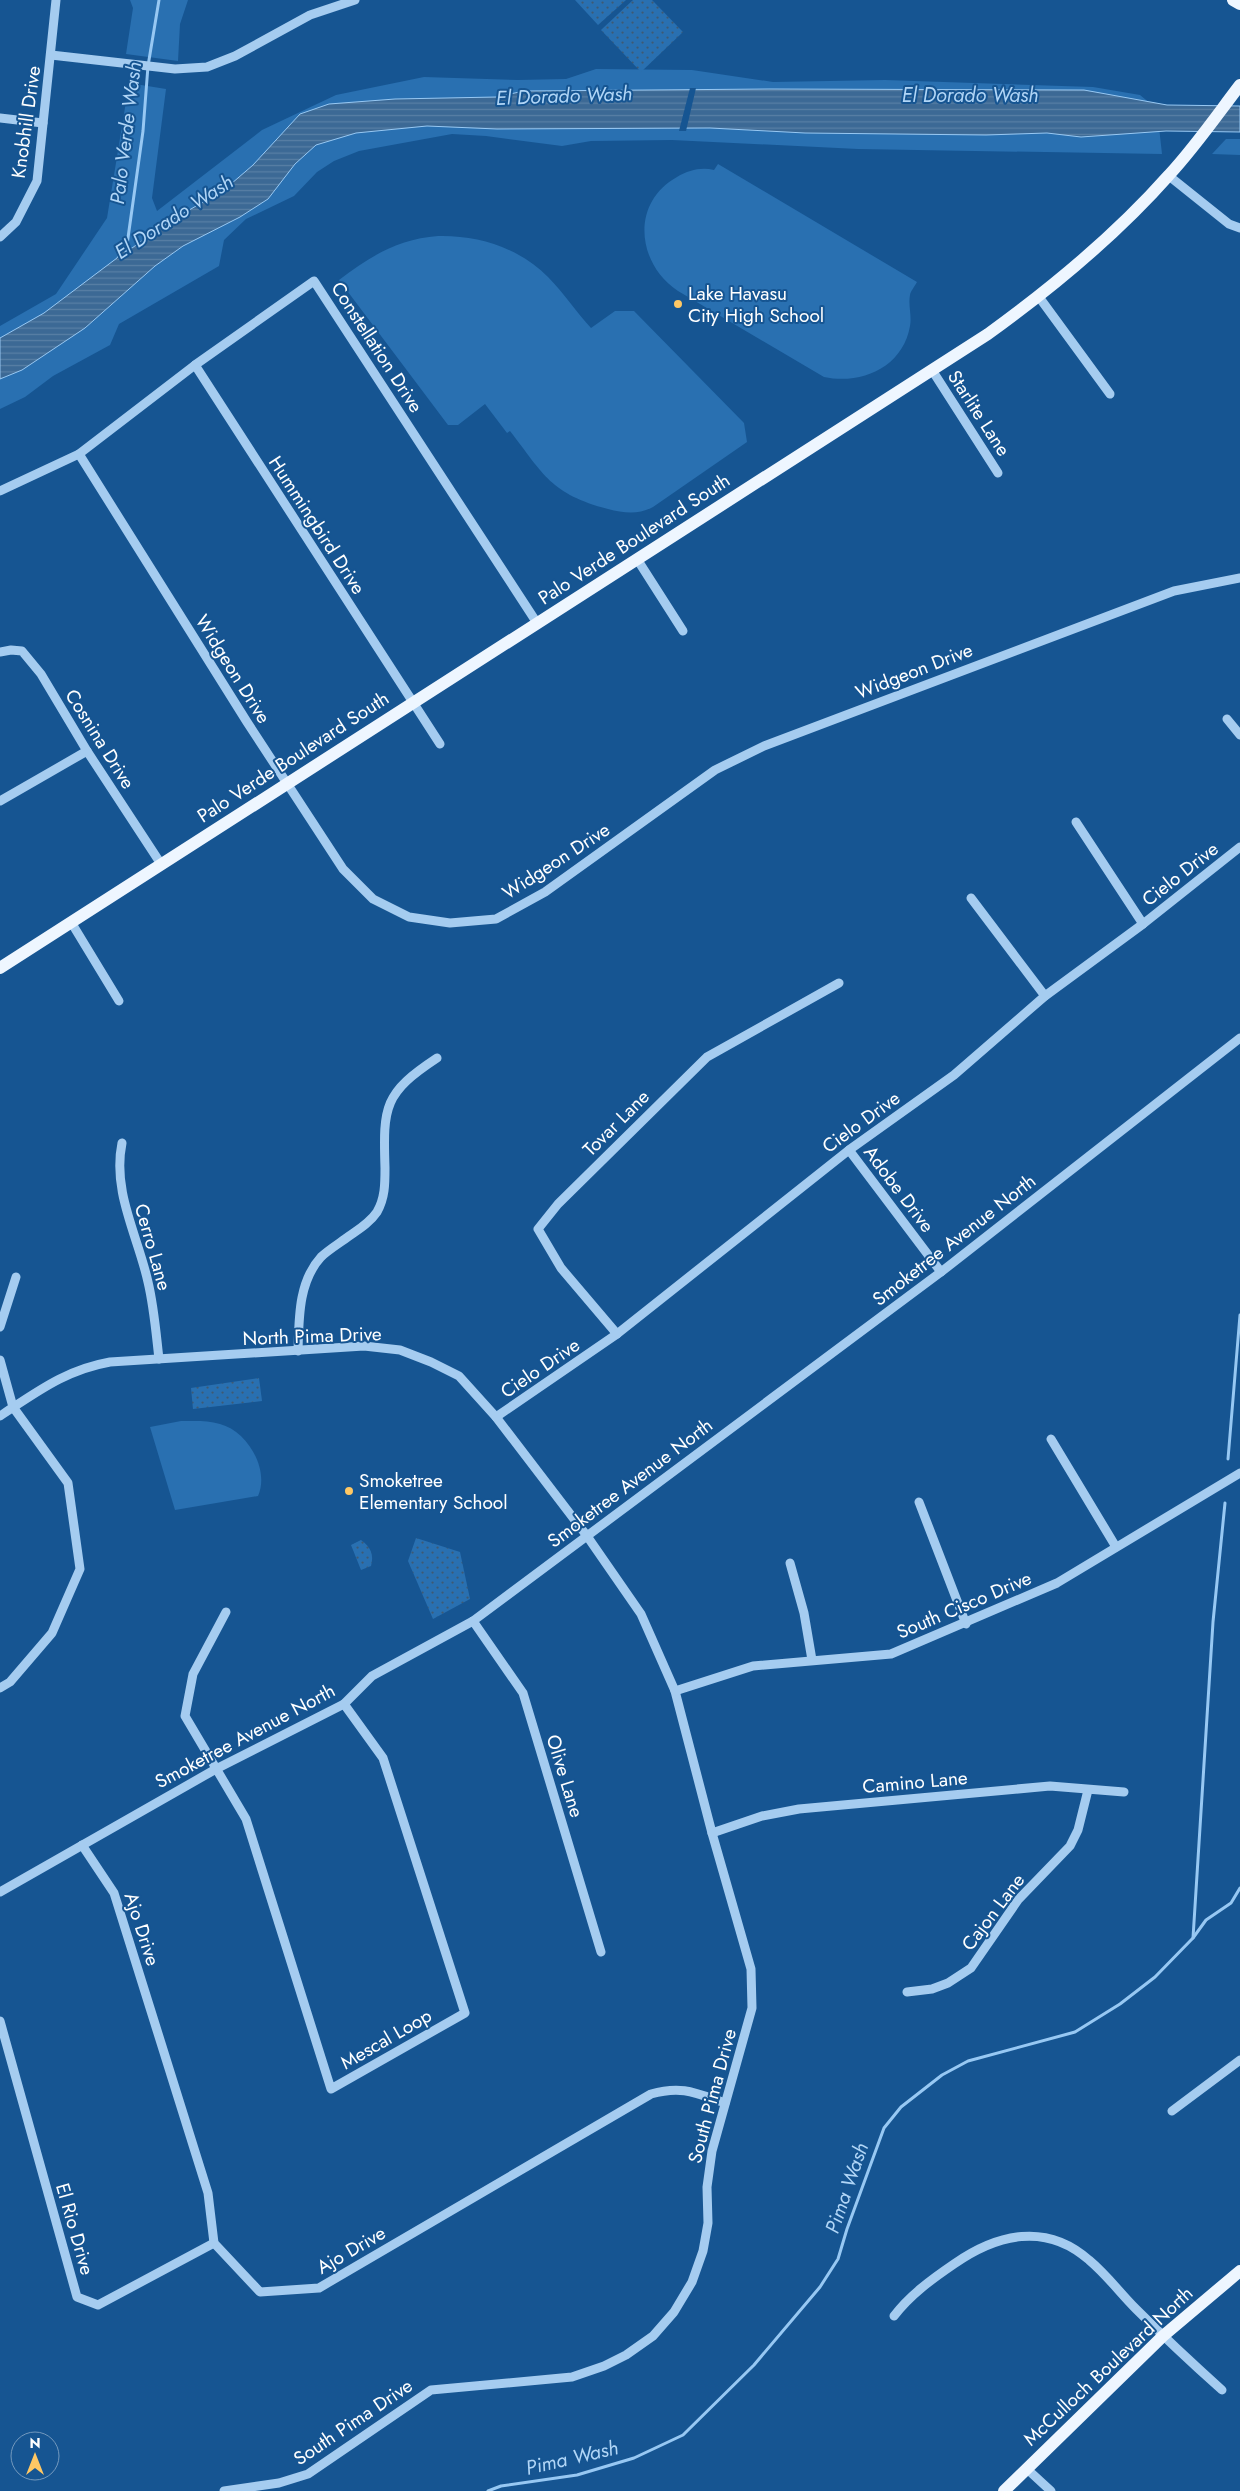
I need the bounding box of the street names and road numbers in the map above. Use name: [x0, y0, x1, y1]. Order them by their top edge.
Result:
street label: Knobhill Drive: [5, 64, 47, 180]
street label: Constellation Drive: [325, 276, 430, 418]
street label: Starlite Lane: [941, 365, 1017, 461]
street label: Hummingbird Drive: [262, 451, 372, 600]
street label: Palo Verde Boulevard South: [533, 467, 735, 611]
street label: Widgeon Drive: [189, 609, 277, 729]
street label: Widgeon Drive: [852, 636, 977, 706]
street label: Cosnina Drive: [59, 684, 142, 794]
street label: Palo Verde Boulevard South: [192, 685, 394, 829]
street label: Widgeon Drive: [497, 816, 615, 906]
street label: Cielo Drive: [1136, 835, 1224, 912]
street label: Tovar Lane: [577, 1084, 655, 1162]
street label: Cielo Drive: [816, 1084, 906, 1159]
street label: Adobe Drive: [857, 1140, 941, 1238]
street label: Smoketree Avenue North: [867, 1168, 1041, 1312]
street label: Cerro Lane: [128, 1200, 178, 1294]
street label: North Pima Drive: [242, 1320, 382, 1352]
street label: Cielo Drive: [495, 1331, 585, 1404]
street label: Smoketree Avenue North: [542, 1412, 718, 1554]
street label: South Cisco Drive: [892, 1564, 1036, 1646]
street label: Smoketree Avenue North: [150, 1677, 340, 1795]
street label: Olive Lane: [540, 1731, 590, 1821]
street label: Camino Lane: [861, 1764, 969, 1800]
street label: Cajon Lane: [955, 1868, 1031, 1956]
street label: Ajo Drive: [117, 1889, 167, 1969]
street label: Mescal Loop: [335, 2002, 437, 2076]
street label: South Pima Drive: [681, 2026, 743, 2166]
street label: El Rio Drive: [49, 2180, 101, 2278]
street label: Ajo Drive: [312, 2219, 391, 2281]
street label: McCulloch Boulevard North: [1017, 2280, 1199, 2452]
street label: South Pima Drive: [288, 2372, 418, 2472]

